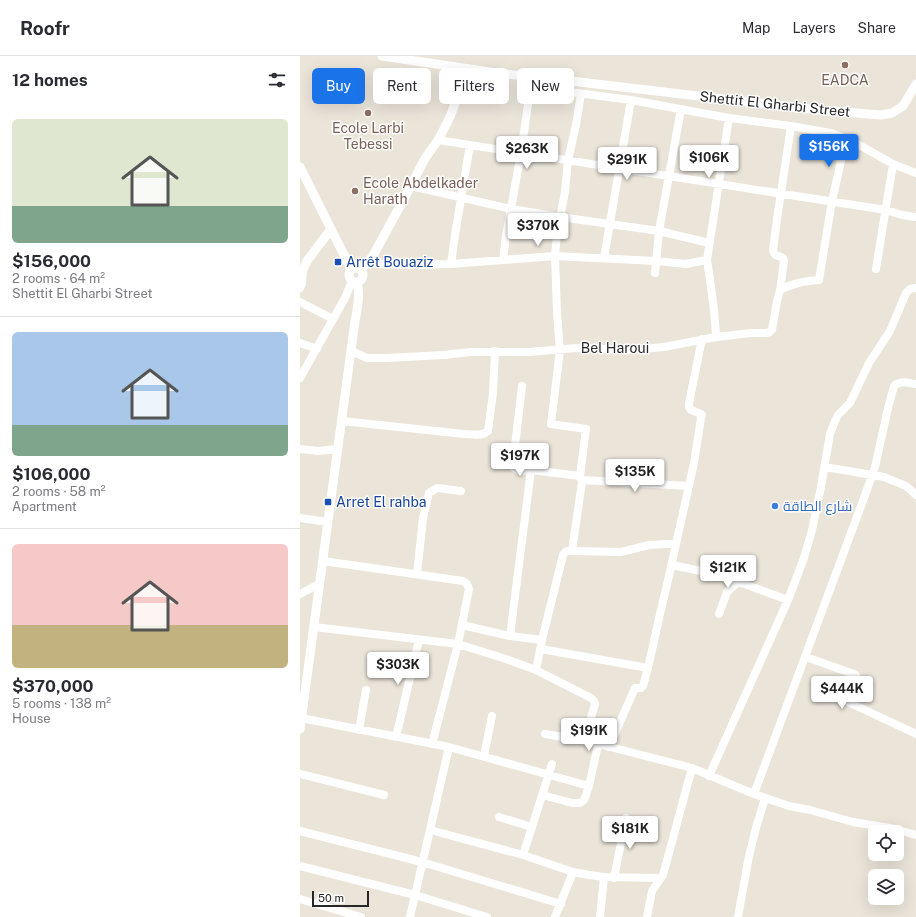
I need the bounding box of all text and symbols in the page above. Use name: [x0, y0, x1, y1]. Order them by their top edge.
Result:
text: Roofr: [20, 17, 70, 39]
text: Map: [742, 20, 770, 36]
text: Layers: [792, 20, 836, 36]
text: Share: [858, 20, 896, 36]
marker: EADCA: [840, 60, 850, 70]
chip: Buy: [312, 68, 365, 104]
chip: Rent: [373, 68, 431, 104]
chip: Filters: [439, 68, 509, 104]
chip: New: [517, 68, 574, 104]
icon: filters: [266, 69, 288, 91]
text: 12 homes: [12, 70, 88, 90]
place label: EADCA: [821, 72, 869, 88]
street label: Shettit El Gharbi Street: [699, 88, 851, 120]
marker: Ecole Larbi Tebessi: [363, 108, 373, 118]
place label: Ecole Larbi Tebessi: [332, 120, 404, 152]
pin: $156K: [801, 134, 857, 168]
pin: $263K: [499, 136, 555, 170]
text: $156K: [808, 139, 850, 154]
text: $263K: [505, 141, 549, 156]
icon: home: [114, 145, 186, 217]
pin: $106K: [681, 145, 737, 179]
pin: $291K: [599, 147, 655, 181]
text: $106K: [689, 150, 729, 165]
text: $291K: [607, 152, 647, 167]
place label: Ecole Abdelkader Harath: [363, 175, 478, 207]
marker: Ecole Abdelkader Harath: [350, 186, 360, 196]
pin: $370K: [510, 213, 566, 247]
text: $370K: [517, 218, 560, 233]
text: $156,000: [12, 251, 91, 271]
place label: Arrêt Bouaziz: [346, 254, 434, 270]
marker: Arrêt Bouaziz: [333, 257, 343, 267]
text: 2 rooms · 64 m²: [12, 271, 105, 286]
text: Shettit El Gharbi Street: [12, 286, 153, 301]
street label: Bel Haroui: [581, 340, 649, 356]
icon: home: [114, 358, 186, 430]
pin: $197K: [492, 443, 548, 477]
text: $197K: [500, 448, 540, 463]
pin: $135K: [607, 459, 663, 493]
text: $106,000: [12, 464, 90, 484]
text: $135K: [614, 464, 656, 479]
text: 2 rooms · 58 m²: [12, 484, 105, 499]
place label: Arret El rahba: [336, 494, 426, 510]
marker: Arret El rahba: [323, 497, 333, 507]
place label: شارع الطاقة: [783, 498, 852, 515]
text: Apartment: [12, 499, 77, 514]
marker: شارع الطاقة: [770, 501, 780, 511]
pin: $121K: [700, 555, 756, 589]
text: $121K: [709, 560, 747, 575]
icon: home: [114, 570, 186, 642]
pin: $303K: [370, 652, 426, 686]
text: $303K: [376, 657, 420, 672]
text: $370,000: [12, 676, 94, 696]
pin: $444K: [814, 676, 870, 710]
text: $444K: [820, 681, 864, 696]
text: 5 rooms · 138 m²: [12, 696, 111, 711]
text: House: [12, 711, 51, 726]
pin: $191K: [561, 718, 617, 752]
text: $191K: [570, 723, 608, 738]
pin: $181K: [602, 816, 658, 850]
text: $181K: [611, 821, 649, 836]
map controls: [868, 825, 904, 905]
button: locate: [868, 825, 904, 861]
button: layers: [868, 869, 904, 905]
scale bar: [312, 889, 369, 908]
text: 50 m: [318, 892, 344, 904]

